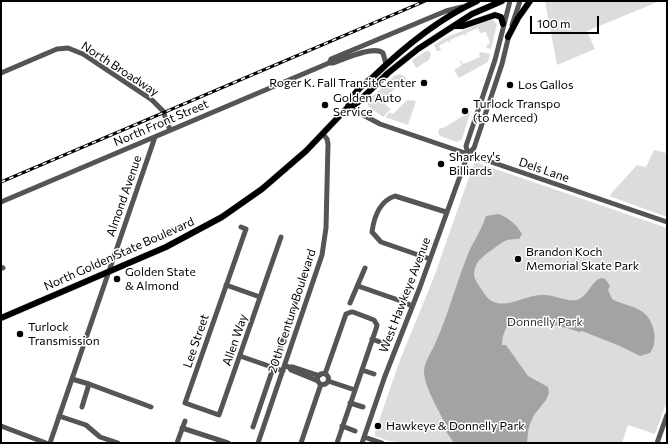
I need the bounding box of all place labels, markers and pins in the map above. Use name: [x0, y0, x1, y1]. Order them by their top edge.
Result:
place label: Roger K. Fall Transit Center: [269, 76, 416, 90]
marker: Roger K. Fall Transit Center: [419, 78, 429, 88]
place label: Los Gallos: [518, 78, 573, 92]
marker: Los Gallos: [505, 80, 515, 90]
place label: Golden Auto Service: [333, 91, 401, 119]
place label: Turlock Transpo (to Merced): [473, 97, 560, 125]
marker: Golden Auto Service: [320, 100, 330, 110]
marker: Turlock Transpo (to Merced): [460, 106, 470, 116]
place label: Sharkey's Billiards: [449, 150, 500, 178]
marker: Sharkey's Billiards: [436, 159, 446, 169]
place label: Brandon Koch Memorial Skate Park: [526, 245, 639, 273]
marker: Brandon Koch Memorial Skate Park: [513, 254, 523, 264]
place label: Golden State & Almond: [125, 265, 196, 293]
marker: Golden State & Almond: [112, 274, 122, 284]
place label: Turlock Transmission: [28, 320, 100, 348]
marker: Turlock Transmission: [15, 329, 25, 339]
place label: Hawkeye & Donnelly Park: [386, 419, 525, 433]
marker: Hawkeye & Donnelly Park: [373, 421, 383, 431]

